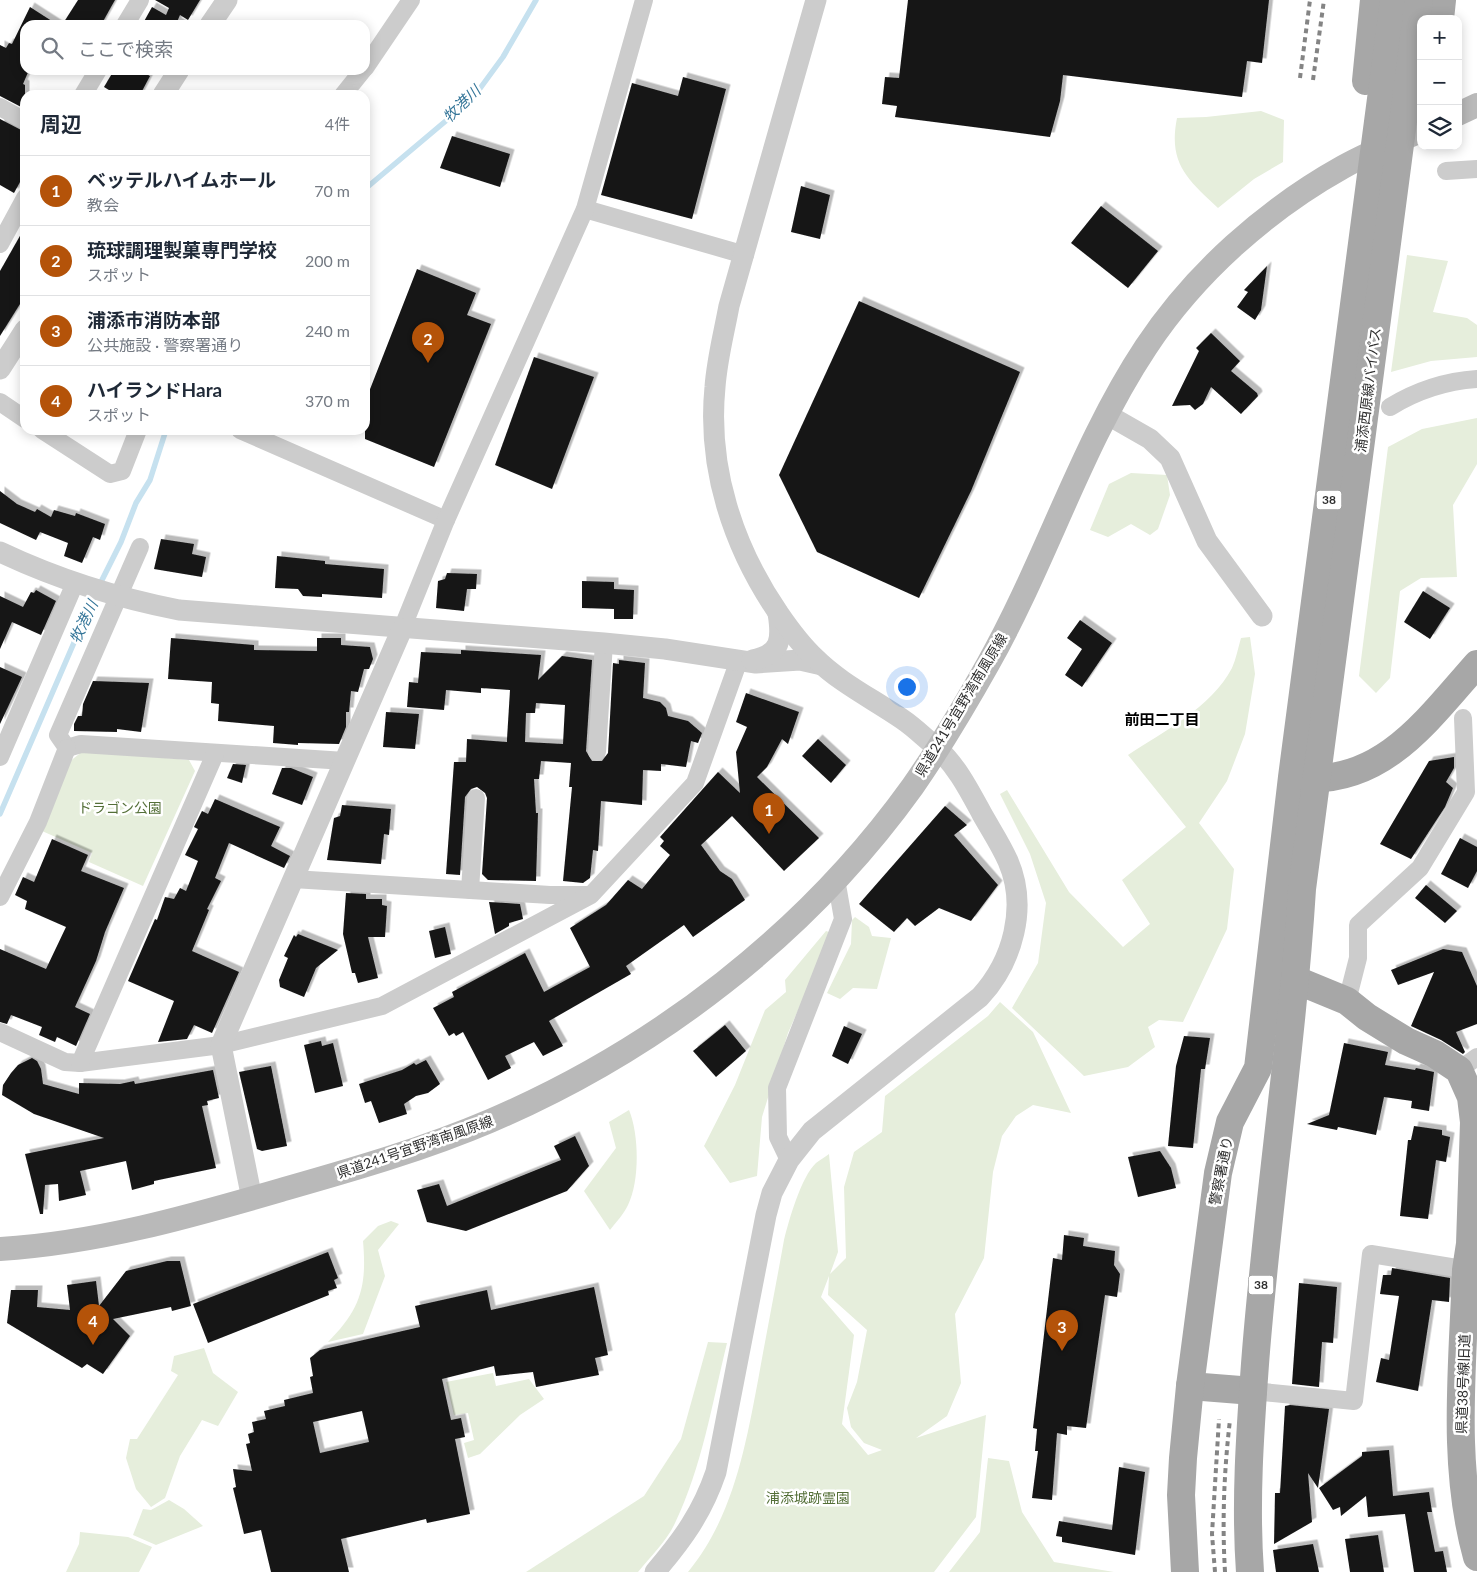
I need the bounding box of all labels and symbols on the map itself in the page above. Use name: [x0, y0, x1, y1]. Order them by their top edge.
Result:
water label: 牧港川: [439, 80, 485, 125]
pin: 2: [412, 322, 444, 363]
street label: 浦添西原線バイパス: [1351, 327, 1384, 453]
road number: 38: [1316, 490, 1342, 510]
water label: 牧港川: [65, 596, 102, 646]
street label: 県道241号宜野湾南風原線: [911, 630, 1010, 780]
your location: [894, 674, 920, 700]
district label: 前田二丁目: [1124, 710, 1200, 728]
pin: 1: [753, 793, 785, 834]
park label: ドラゴン公園: [78, 799, 162, 816]
street label: 県道241号宜野湾南風原線: [334, 1112, 495, 1181]
street label: 警察署通り: [1205, 1135, 1236, 1207]
road number: 38: [1248, 1276, 1274, 1294]
pin: 4: [77, 1304, 109, 1345]
pin: 3: [1046, 1310, 1078, 1351]
street label: 県道38号線旧道: [1452, 1334, 1473, 1434]
park label: 浦添城跡霊園: [766, 1489, 850, 1506]

